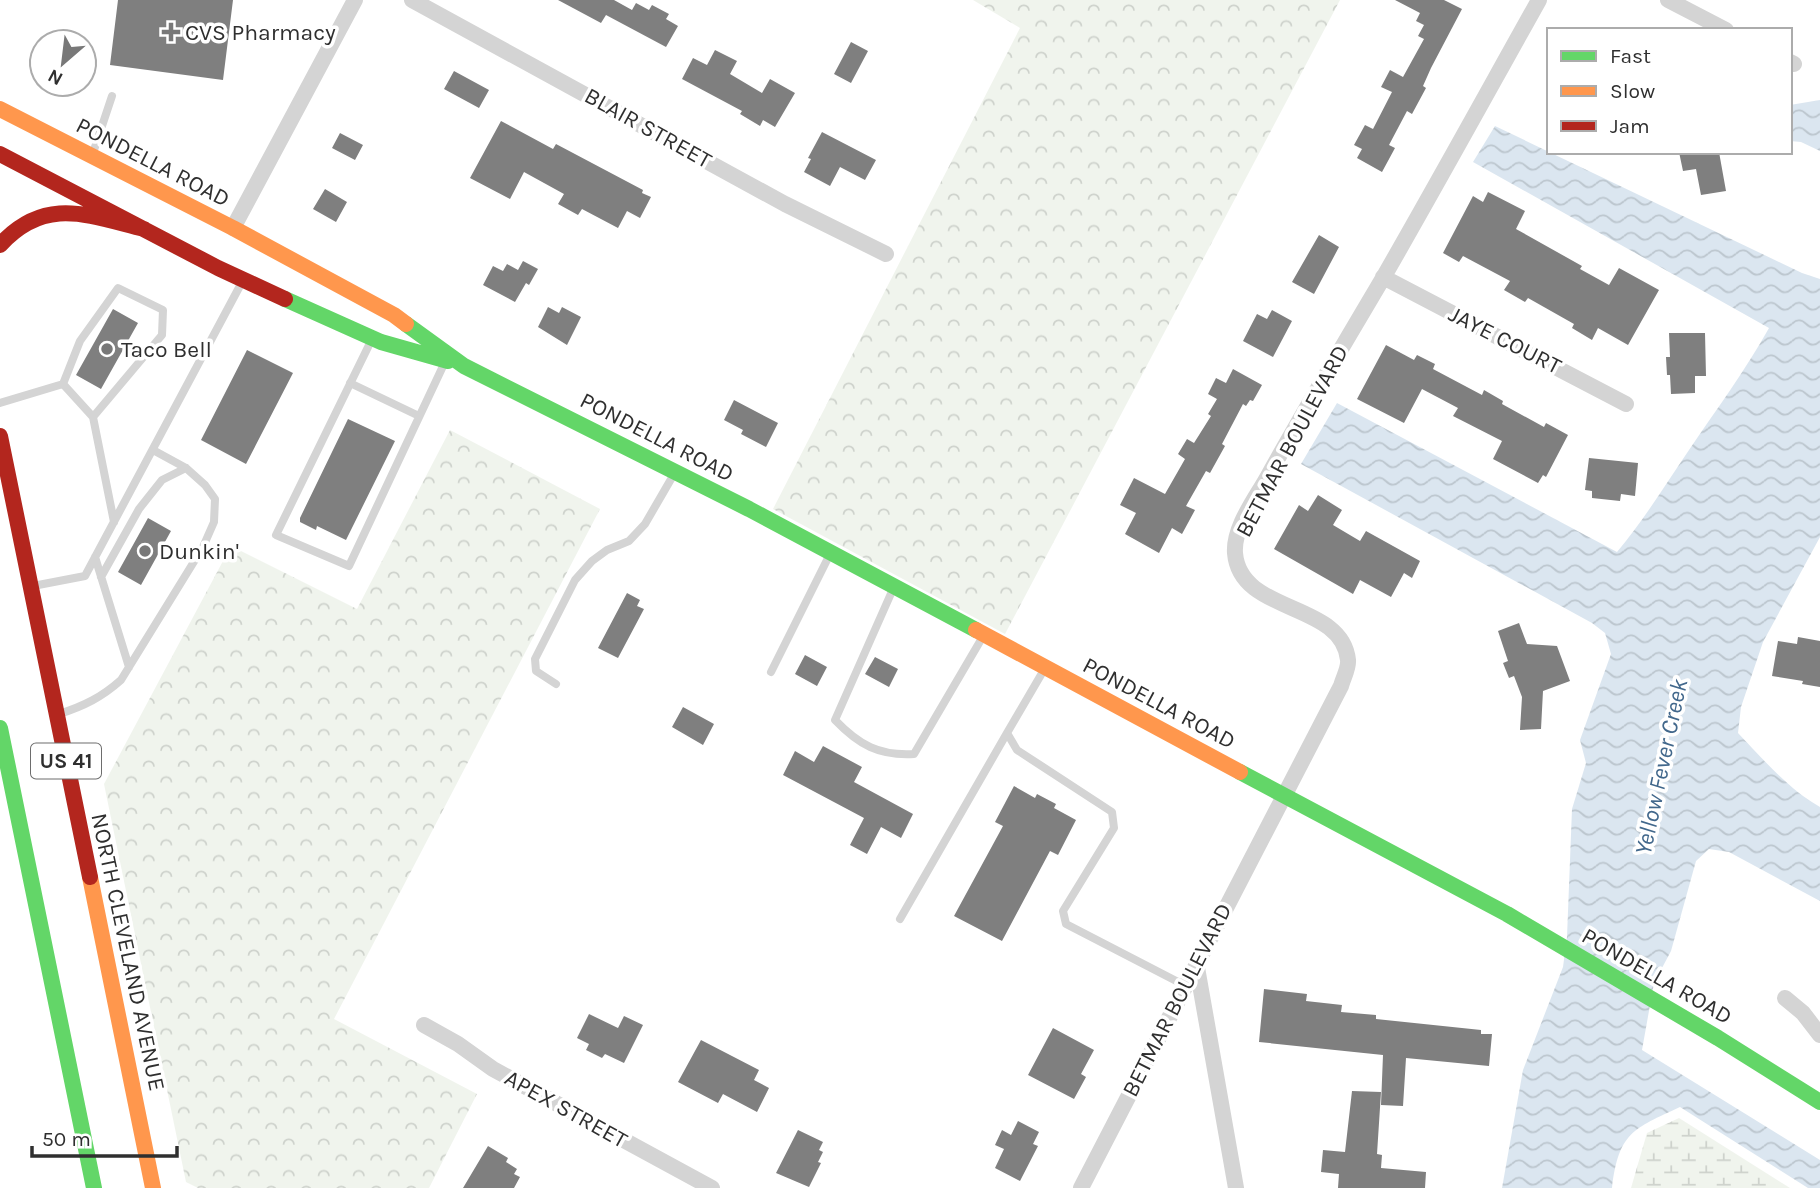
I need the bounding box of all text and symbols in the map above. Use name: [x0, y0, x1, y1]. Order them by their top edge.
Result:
place label: CVS Pharmacy: [185, 19, 336, 46]
marker: CVS Pharmacy: [163, 24, 179, 40]
north arrow: [28, 28, 98, 98]
legend: [1547, 28, 1792, 154]
text: Fast: [1610, 44, 1651, 68]
text: N: [44, 64, 67, 90]
text: Slow: [1610, 79, 1655, 103]
street label: BLAIR STREET: [580, 82, 717, 174]
street label: PONDELLA ROAD: [72, 112, 234, 212]
text: Jam: [1610, 114, 1650, 138]
street label: JAYE COURT: [1444, 300, 1566, 380]
place label: Taco Bell: [121, 336, 212, 363]
street label: BETMAR BOULEVARD: [1230, 340, 1354, 542]
marker: Taco Bell: [99, 341, 115, 357]
street label: PONDELLA ROAD: [576, 387, 738, 487]
place label: Dunkin': [159, 538, 239, 565]
marker: Dunkin': [137, 543, 153, 559]
street label: PONDELLA ROAD: [1078, 651, 1240, 755]
water label: Yellow Fever Creek: [1629, 676, 1694, 858]
road number: US 41: [31, 744, 101, 778]
street label: NORTH CLEVELAND AVENUE: [85, 811, 171, 1093]
street label: BETMAR BOULEVARD: [1117, 899, 1237, 1101]
street label: PONDELLA ROAD: [1577, 922, 1737, 1030]
street label: APEX STREET: [500, 1064, 632, 1154]
scale bar: [32, 1114, 177, 1158]
text: 50 m: [42, 1127, 91, 1151]

